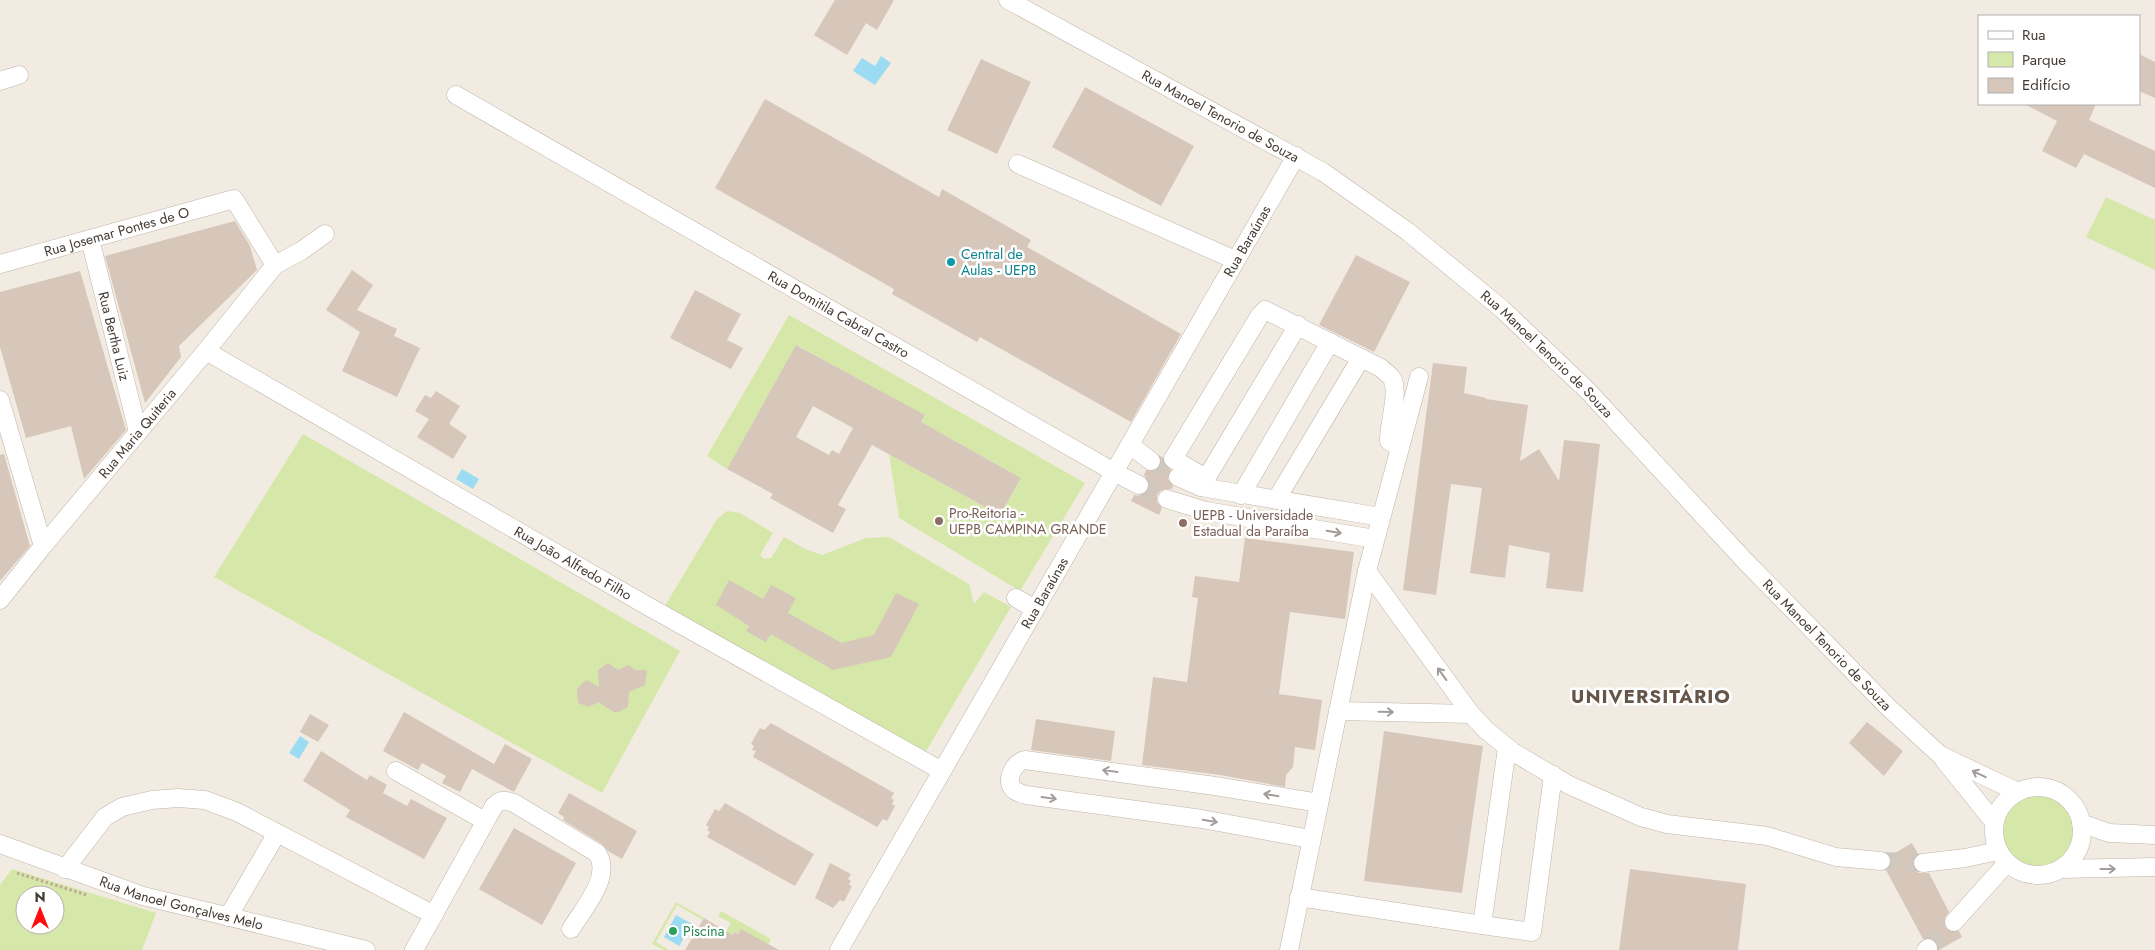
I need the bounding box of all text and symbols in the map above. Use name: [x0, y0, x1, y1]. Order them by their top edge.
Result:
legend: [1978, 15, 2140, 105]
text: Rua: [2022, 24, 2046, 46]
text: Parque: [2022, 49, 2066, 71]
street label: Rua Manoel Tenorio de Souza: [1138, 65, 1303, 167]
text: Edifício: [2022, 74, 2070, 96]
street label: Rua Baraúnas: [1219, 201, 1276, 280]
street label: Rua Josemar Pontes de O: [42, 202, 191, 261]
place label: Central de Aulas - UEPB: [961, 244, 1036, 280]
marker: Central de Aulas - UEPB: [945, 256, 957, 268]
street label: Rua Domitila Cabral Castro: [764, 266, 913, 363]
street label: Rua Manoel Tenorio de Souza: [1476, 285, 1618, 422]
street label: Rua Bertha Luiz: [93, 289, 135, 383]
street label: Rua Maria Quiteria: [94, 384, 181, 482]
place label: Pro-Reitoria - UEPB CAMPINA GRANDE: [949, 503, 1107, 539]
place label: UEPB - Universidade Estadual da Paraíba: [1193, 505, 1313, 541]
marker: Pro-Reitoria - UEPB CAMPINA GRANDE: [933, 515, 945, 527]
marker: UEPB - Universidade Estadual da Paraíba: [1177, 517, 1189, 529]
street label: Rua João Alfredo Filho: [511, 521, 636, 605]
one-way arrow: [1326, 528, 1342, 538]
street label: Rua Baraúnas: [1016, 553, 1073, 632]
street label: Rua Manoel Tenorio de Souza: [1758, 575, 1896, 715]
one-way arrow: [1437, 668, 1448, 681]
district label: UNIVERSITÁRIO: [1571, 683, 1731, 710]
one-way arrow: [1378, 707, 1394, 717]
one-way arrow: [1102, 766, 1118, 776]
one-way arrow: [1972, 768, 1987, 778]
one-way arrow: [1263, 790, 1279, 800]
one-way arrow: [1041, 794, 1057, 804]
one-way arrow: [1201, 816, 1217, 826]
one-way arrow: [2100, 864, 2116, 874]
street label: Rua Manoel Gonçalves Melo: [97, 871, 266, 935]
north arrow: [15, 885, 65, 935]
text: N: [34, 887, 46, 907]
place label: Piscina: [683, 921, 724, 941]
marker: Piscina: [667, 925, 679, 937]

